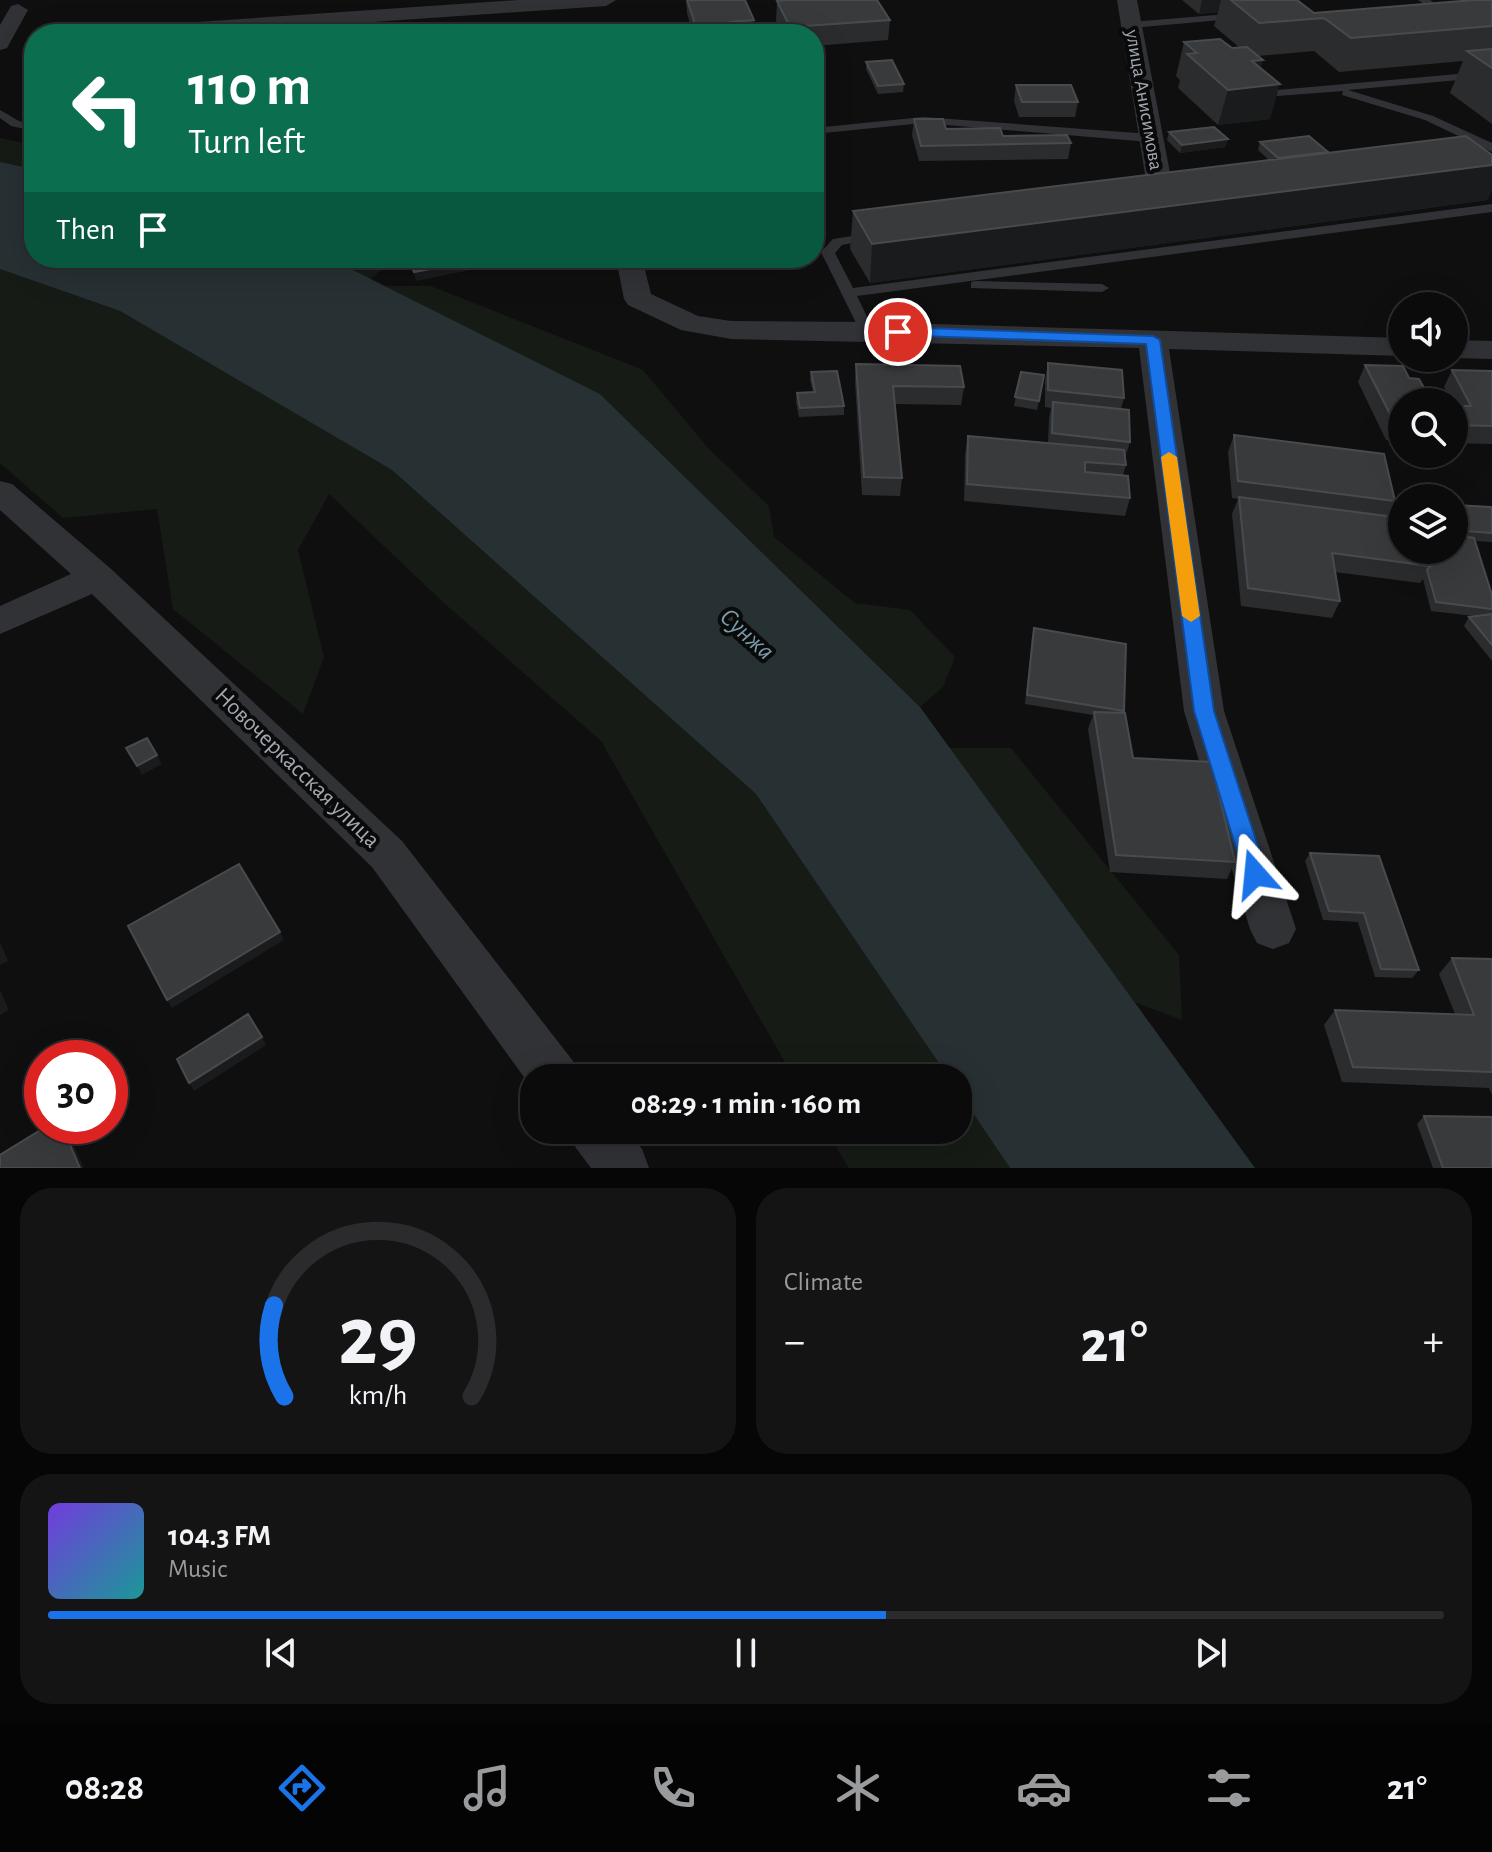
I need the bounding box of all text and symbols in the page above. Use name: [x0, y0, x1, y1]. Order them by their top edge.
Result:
street label: улица Анисимова: [1122, 27, 1166, 172]
icon: left: [56, 56, 160, 160]
text: 110 m: [188, 59, 311, 115]
text: Turn left: [188, 124, 305, 160]
icon: arrive: [131, 208, 175, 252]
text: Then: [56, 215, 115, 245]
map controls: [1388, 292, 1468, 564]
button: sound: [1388, 292, 1468, 372]
pin: [864, 298, 932, 366]
icon: arrive: [876, 310, 920, 354]
button: search: [1388, 388, 1468, 468]
button: layers: [1388, 484, 1468, 564]
water label: Сунжа: [715, 603, 779, 665]
street label: Новочеркасская улица: [210, 683, 384, 853]
position arrow: [1213, 832, 1297, 916]
speed limit sign: 30: [24, 1040, 128, 1144]
text: 08:29 · 1 min · 160 m: [631, 1089, 861, 1119]
text: Climate: [784, 1269, 863, 1295]
text: 29: [338, 1296, 418, 1380]
text: 21°: [1080, 1313, 1148, 1373]
text: −: [784, 1320, 805, 1364]
text: +: [1423, 1320, 1444, 1364]
text: km/h: [349, 1381, 407, 1410]
text: 104.3 FM: [168, 1521, 271, 1551]
text: Music: [168, 1556, 227, 1582]
icon: previous: [259, 1631, 303, 1675]
icon: pause: [724, 1631, 768, 1675]
icon: next: [1189, 1631, 1233, 1675]
icon: directions: [274, 1760, 330, 1816]
icon: music: [459, 1760, 515, 1816]
icon: phone: [645, 1760, 701, 1816]
icon: climate: [830, 1760, 886, 1816]
icon: car: [1016, 1760, 1072, 1816]
icon: filters: [1201, 1760, 1257, 1816]
text: 08:28: [65, 1770, 144, 1806]
text: 21°: [1387, 1770, 1427, 1806]

